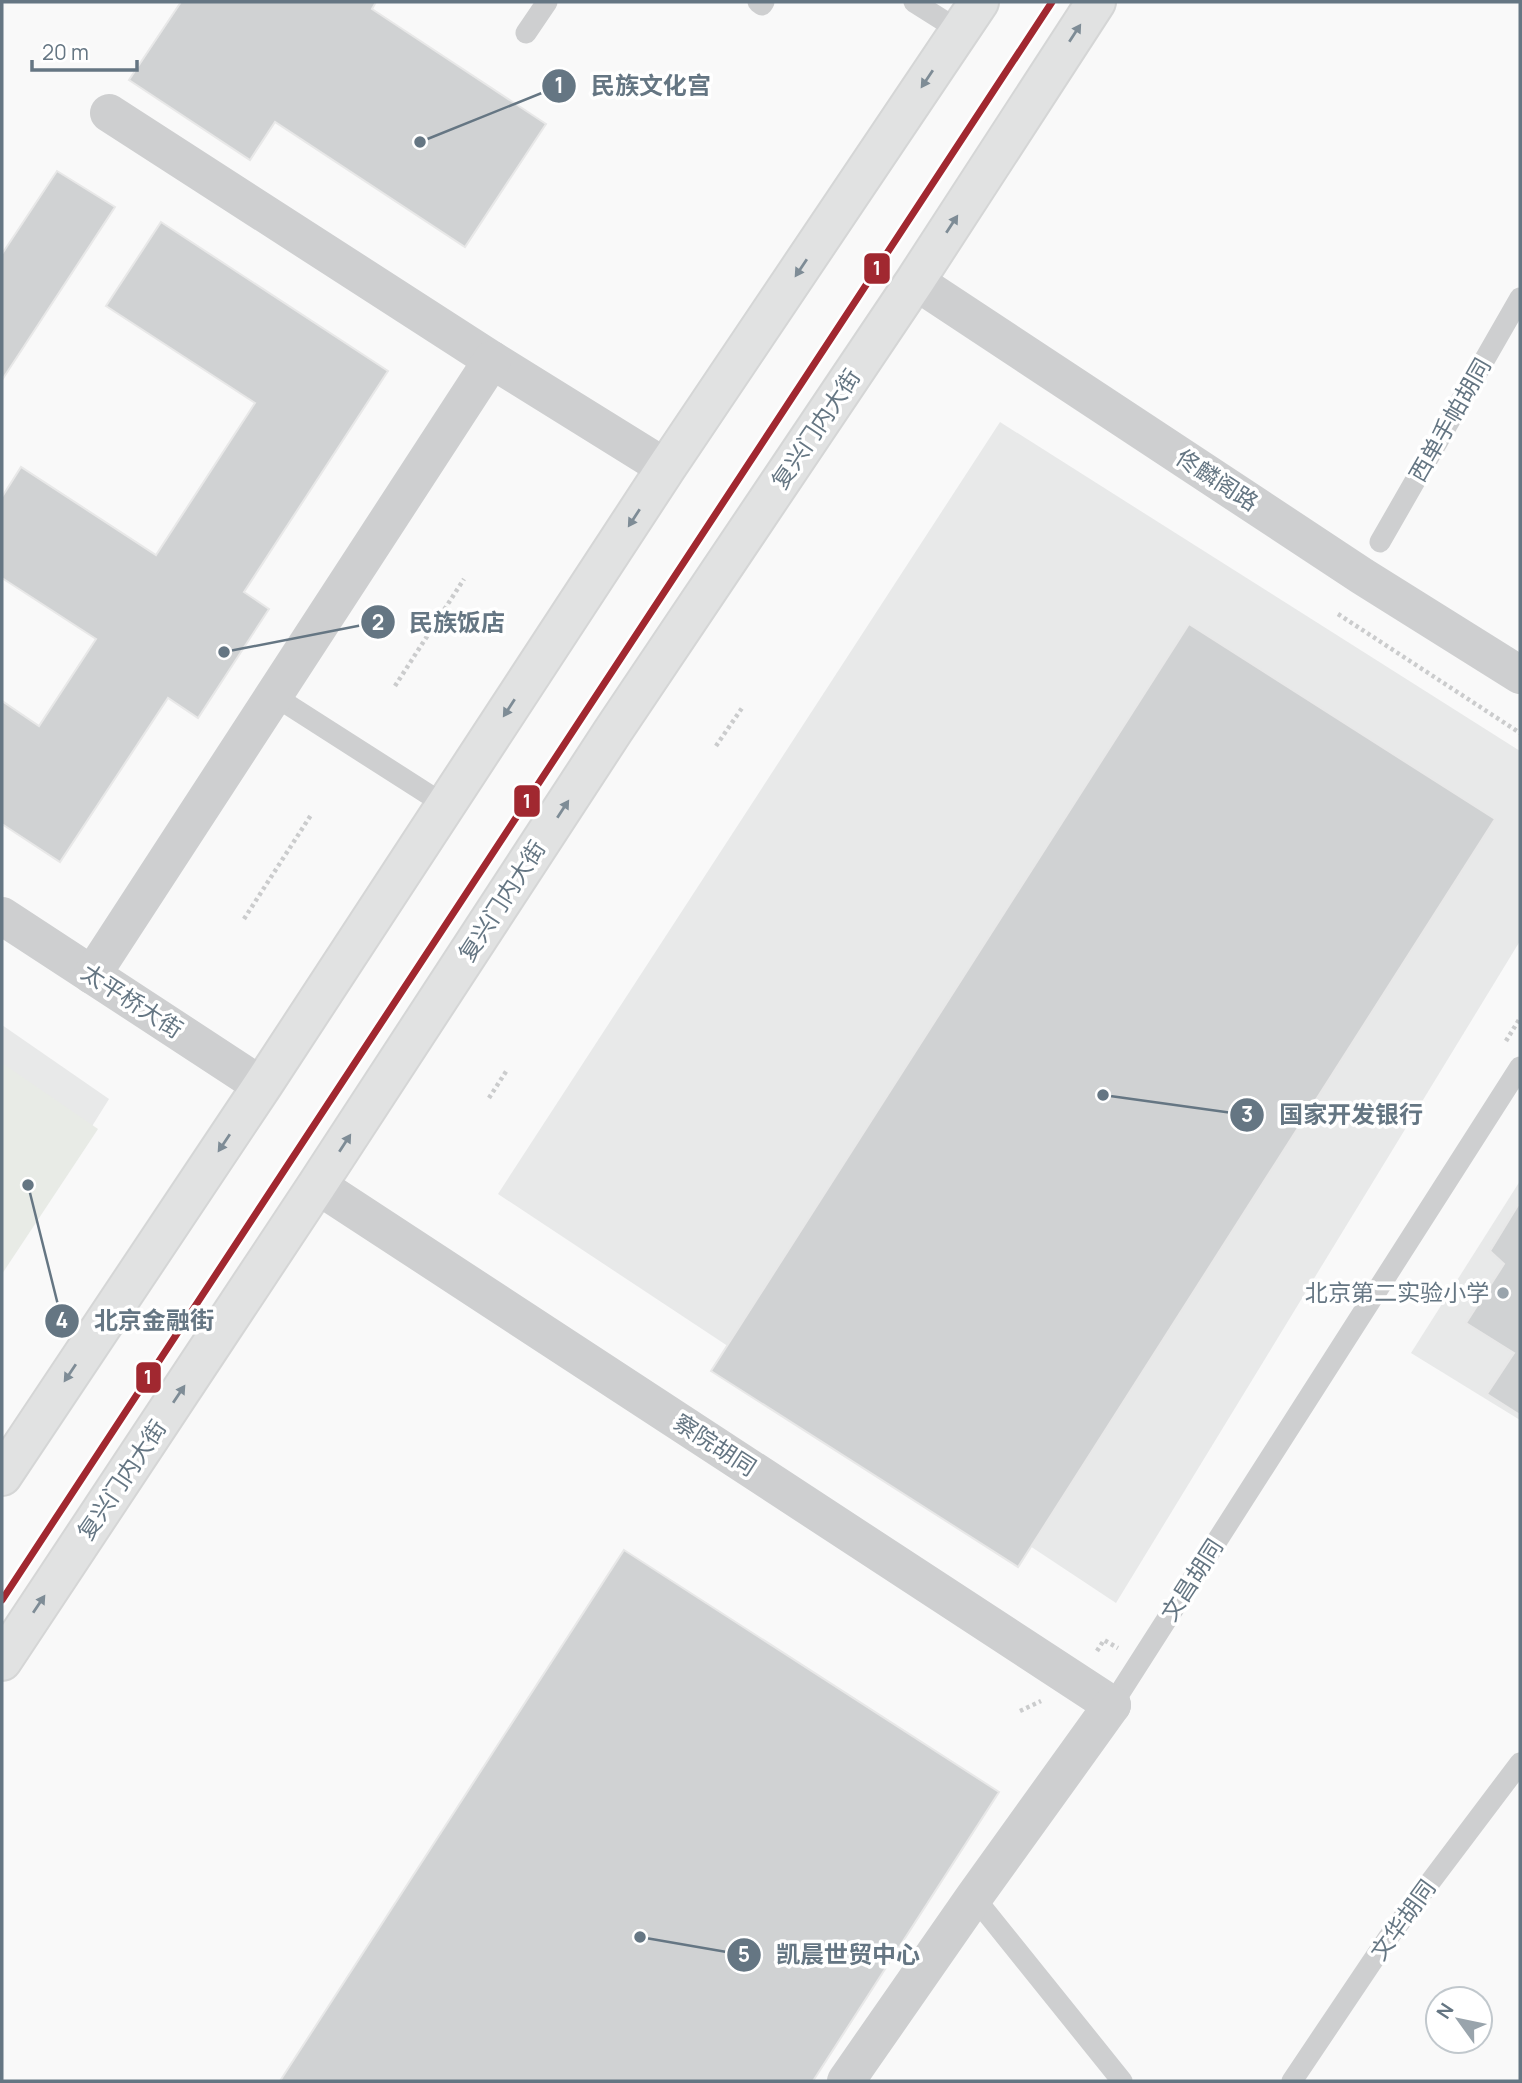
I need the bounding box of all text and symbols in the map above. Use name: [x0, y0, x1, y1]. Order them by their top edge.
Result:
one-way arrow: [1069, 23, 1082, 43]
scale bar: [32, 28, 136, 72]
text: 20 m: [42, 38, 89, 66]
callout: 民族文化宫: [542, 63, 725, 108]
text: 民族文化宫: [591, 68, 711, 101]
one-way arrow: [921, 69, 934, 89]
text: 1: [554, 71, 564, 99]
one-way arrow: [945, 214, 958, 234]
line badge: 1: [863, 252, 891, 285]
text: 1: [873, 255, 881, 281]
one-way arrow: [794, 259, 808, 277]
street label: 西单手帕胡同: [1401, 352, 1497, 487]
street label: 复兴门内大街: [763, 362, 867, 495]
street label: 佟麟阁路: [1170, 441, 1265, 518]
one-way arrow: [627, 508, 640, 528]
callout: 民族饭店: [360, 600, 519, 645]
text: 民族饭店: [409, 605, 505, 638]
text: 2: [372, 608, 384, 636]
one-way arrow: [503, 699, 516, 718]
line badge: 1: [513, 784, 541, 818]
text: 1: [523, 788, 531, 814]
one-way arrow: [556, 799, 569, 819]
street label: 复兴门内大街: [450, 834, 552, 967]
street label: 太平桥大街: [76, 955, 189, 1045]
callout: 国家开发银行: [1230, 1093, 1437, 1138]
text: 国家开发银行: [1279, 1097, 1423, 1130]
text: 3: [1241, 1100, 1253, 1128]
one-way arrow: [338, 1133, 351, 1153]
one-way arrow: [217, 1134, 231, 1152]
place label: 北京第二实验小学: [1305, 1276, 1489, 1308]
marker: 北京第二实验小学: [1495, 1285, 1511, 1301]
callout: 北京金融街: [45, 1298, 228, 1343]
text: 北京金融街: [94, 1303, 214, 1336]
text: 4: [56, 1306, 68, 1334]
line badge: 1: [135, 1361, 162, 1394]
one-way arrow: [64, 1363, 77, 1383]
text: 1: [144, 1364, 152, 1390]
one-way arrow: [172, 1384, 185, 1404]
street label: 察院胡同: [668, 1406, 763, 1483]
street label: 复兴门内大街: [69, 1413, 173, 1546]
street label: 文昌胡同: [1153, 1532, 1230, 1627]
one-way arrow: [33, 1594, 46, 1614]
street label: 文华胡同: [1362, 1873, 1442, 1966]
callout: 凯晨世贸中心: [727, 1933, 934, 1978]
text: 凯晨世贸中心: [776, 1937, 920, 1970]
text: 5: [738, 1940, 750, 1968]
north arrow: [1424, 1985, 1494, 2055]
text: N: [1430, 1998, 1459, 2024]

